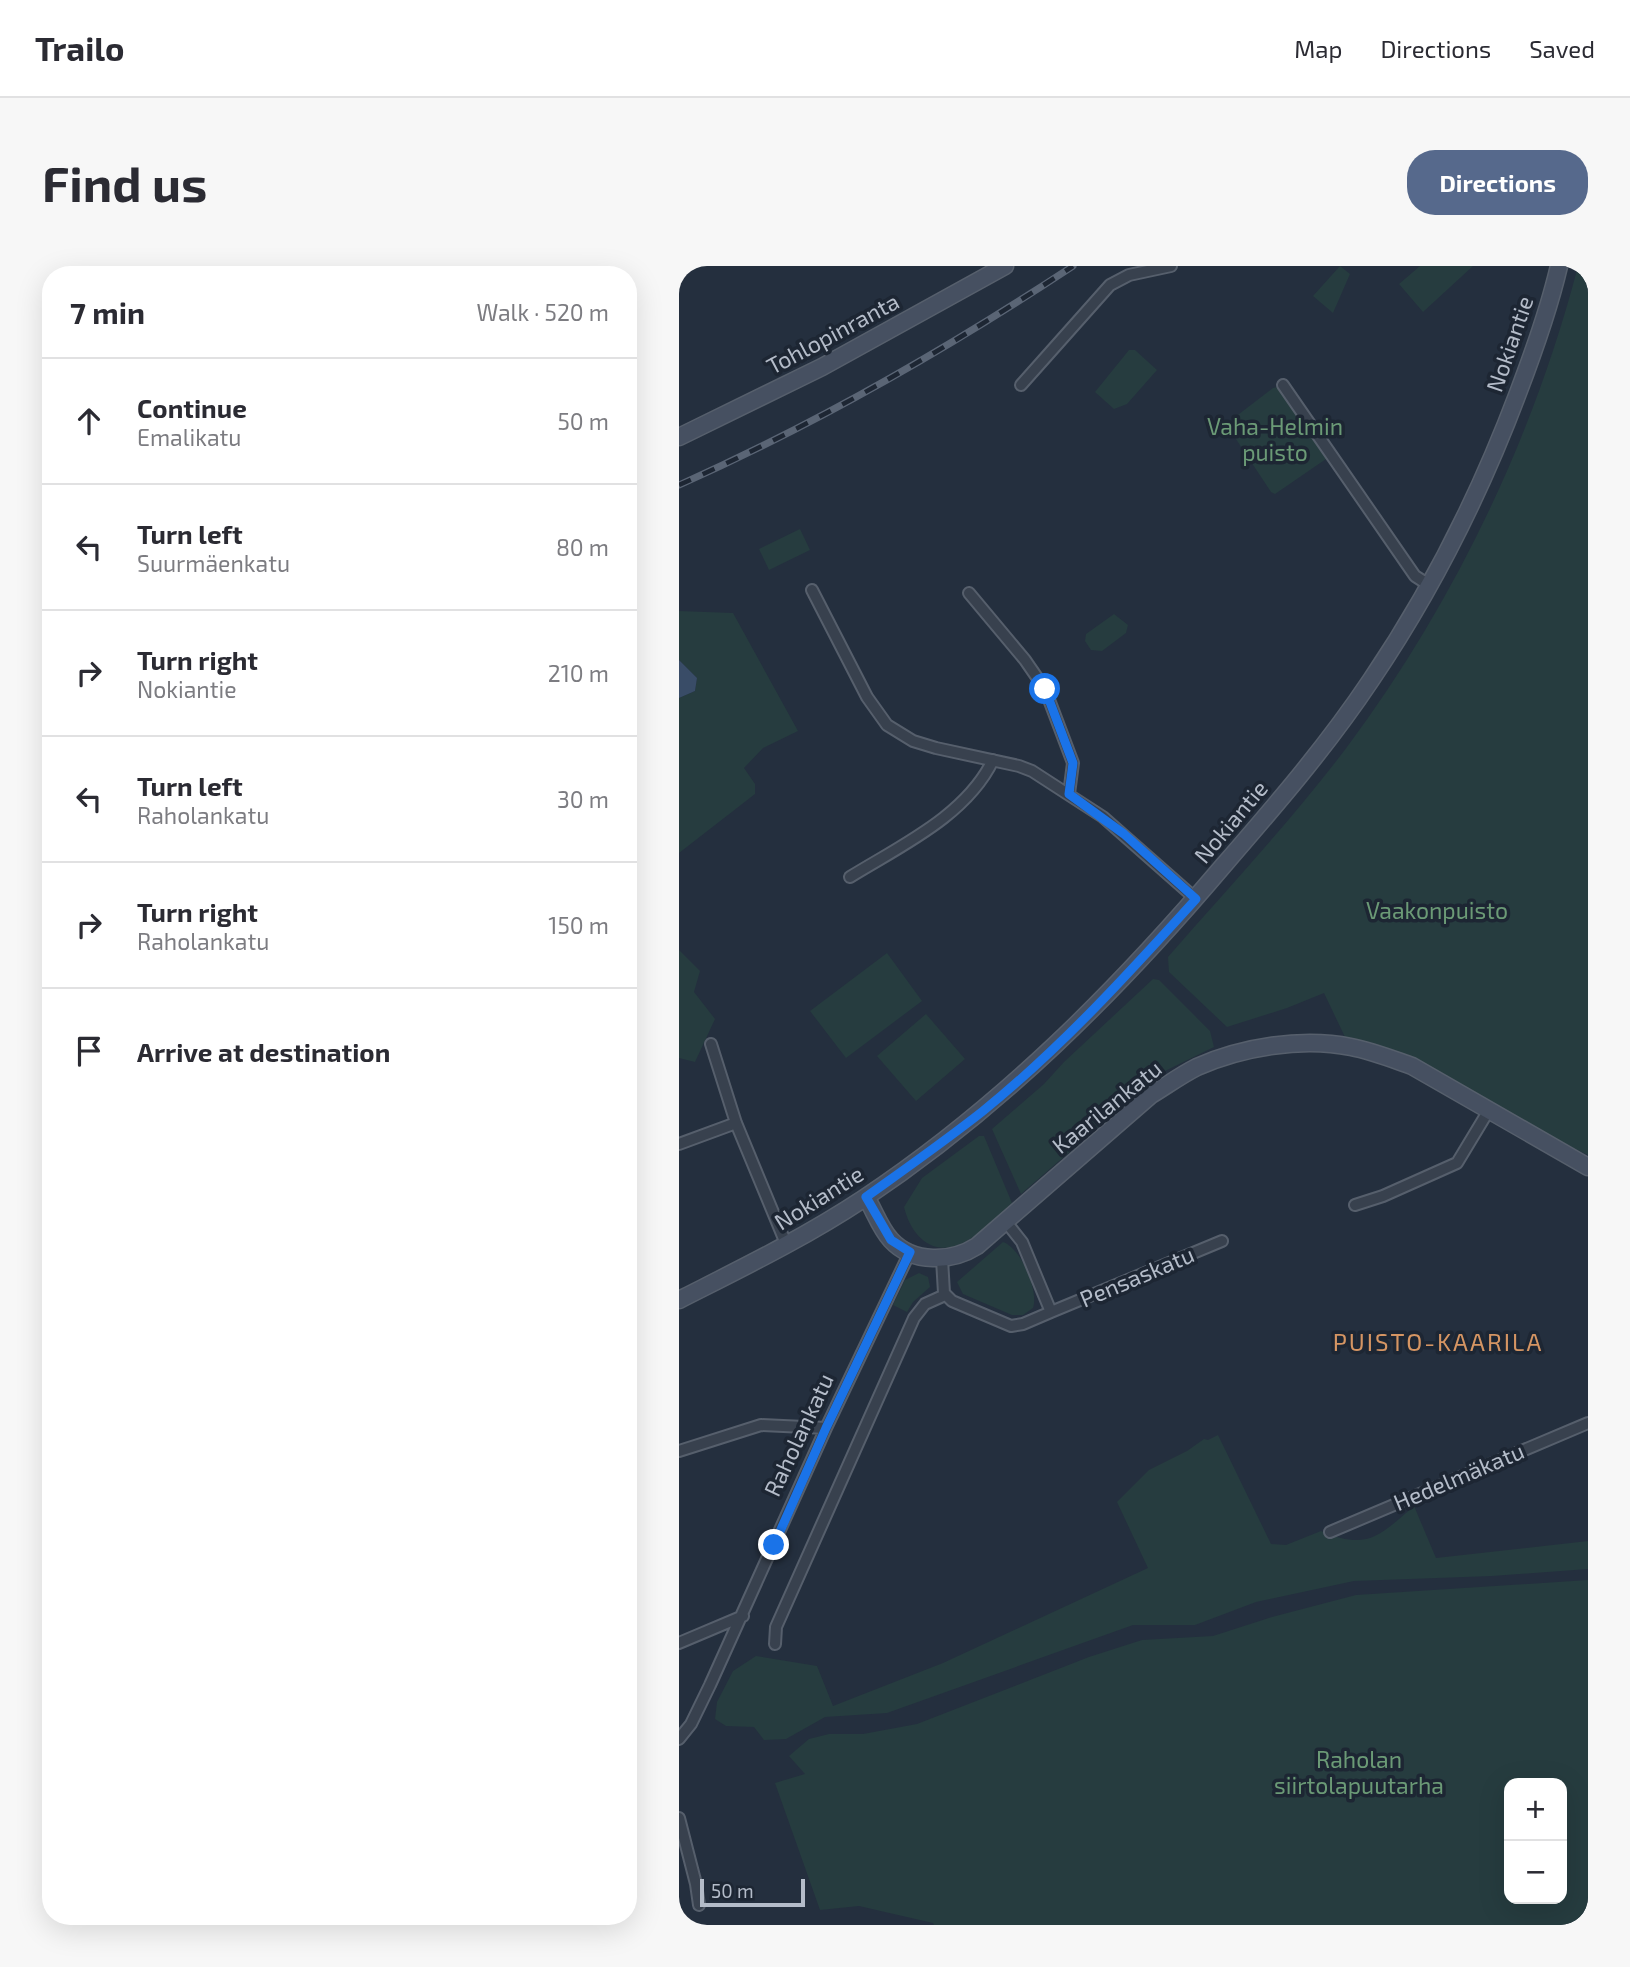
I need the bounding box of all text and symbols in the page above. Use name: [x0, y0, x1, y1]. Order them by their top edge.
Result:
text: Trailo: [35, 28, 125, 68]
text: Map: [1294, 34, 1342, 63]
text: Directions: [1380, 34, 1491, 63]
text: Saved: [1529, 34, 1595, 63]
button: Directions: [1407, 150, 1588, 215]
text: Find us: [42, 153, 207, 212]
street label: Tohlopinranta: [761, 286, 904, 380]
street label: Nokiantie: [1480, 292, 1538, 395]
text: 7 min: [70, 294, 145, 330]
text: Walk · 520 m: [476, 298, 609, 326]
text: Continue: [137, 392, 247, 423]
icon: ahead: [70, 402, 108, 440]
text: 50 m: [558, 407, 609, 435]
park label: Vaha-Helmin puisto: [1207, 412, 1343, 466]
text: Emalikatu: [137, 423, 241, 451]
text: Turn left: [137, 518, 243, 549]
icon: left: [70, 528, 108, 566]
text: 80 m: [556, 533, 609, 561]
text: Suurmäenkatu: [137, 549, 290, 577]
text: Turn right: [137, 644, 258, 675]
icon: right: [70, 654, 108, 692]
text: 210 m: [548, 659, 609, 687]
route start: [1029, 673, 1060, 704]
text: Nokiantie: [137, 675, 237, 703]
text: Turn left: [137, 770, 243, 801]
street label: Nokiantie: [1188, 774, 1273, 868]
icon: left: [70, 780, 108, 818]
text: 30 m: [557, 785, 609, 813]
text: Raholankatu: [137, 801, 269, 829]
text: Turn right: [137, 896, 258, 927]
park label: Vaakonpuisto: [1366, 896, 1508, 924]
icon: right: [70, 906, 108, 944]
text: 150 m: [548, 911, 609, 939]
text: Raholankatu: [137, 927, 269, 955]
icon: arrive: [70, 1032, 108, 1070]
text: Arrive at destination: [137, 1036, 390, 1067]
street label: Kaarilankatu: [1046, 1054, 1167, 1159]
street label: Nokiantie: [769, 1159, 868, 1235]
street label: Pensaskatu: [1075, 1239, 1198, 1313]
district label: PUISTO-KAARILA: [1333, 1327, 1543, 1356]
street label: Raholankatu: [757, 1369, 839, 1500]
street label: Hedelmäkatu: [1389, 1436, 1528, 1516]
route end: [758, 1529, 789, 1560]
park label: Raholan siirtolapuutarha: [1274, 1745, 1444, 1799]
map controls: [1504, 1778, 1567, 1904]
button: +: [1504, 1778, 1567, 1841]
button: −: [1504, 1841, 1567, 1904]
scale bar: [700, 1876, 805, 1908]
text: 50 m: [711, 1879, 754, 1902]

